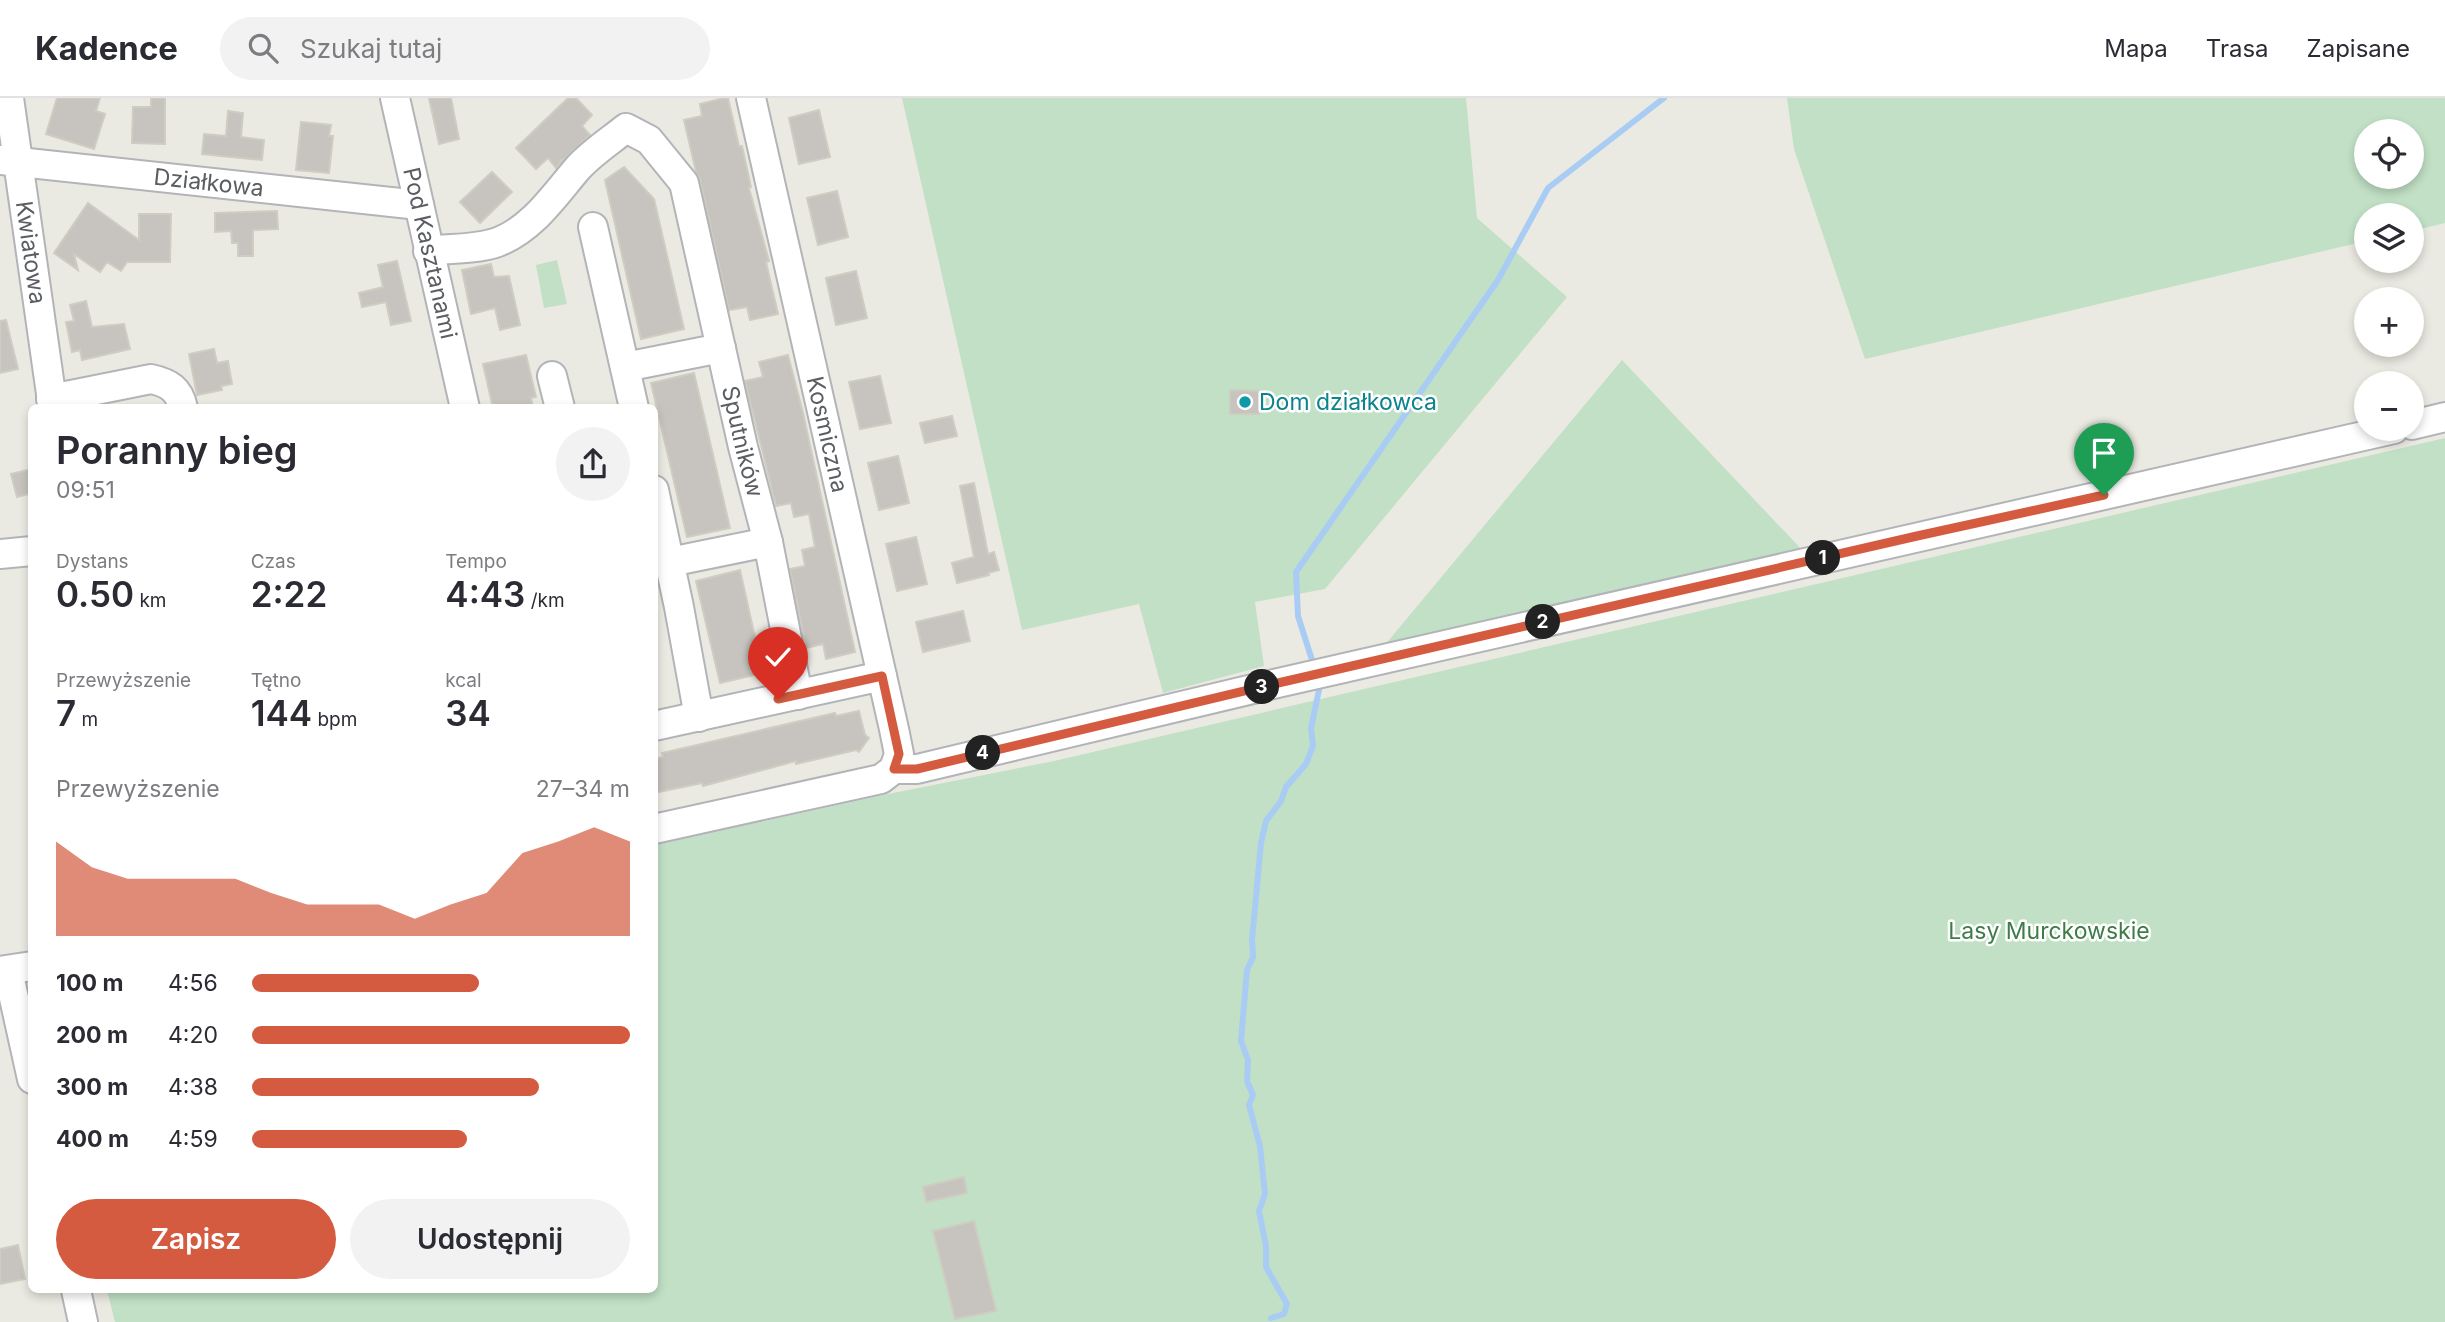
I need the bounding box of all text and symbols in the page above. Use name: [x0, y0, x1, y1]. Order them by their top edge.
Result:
search box: [220, 17, 710, 80]
text: Kadence: [35, 28, 178, 68]
icon: search: [244, 29, 282, 67]
text: Szukaj tutaj: [300, 33, 442, 64]
text: Mapa: [2104, 34, 2168, 63]
text: Trasa: [2206, 34, 2269, 63]
text: Zapisane: [2307, 34, 2410, 63]
map controls: [2354, 119, 2424, 441]
button: locate: [2354, 119, 2424, 189]
street label: Działkowa: [152, 163, 265, 202]
street label: Pod Kasztanami: [397, 165, 463, 342]
street label: Kwiatowa: [10, 199, 52, 306]
button: layers: [2354, 203, 2424, 273]
button: +: [2354, 287, 2424, 357]
button: −: [2354, 371, 2424, 441]
street label: Kosmiczna: [801, 374, 854, 495]
street label: Sputników: [716, 383, 770, 500]
place label: Dom działkowca: [1259, 388, 1437, 416]
marker: Dom działkowca: [1237, 394, 1253, 410]
pin: [2074, 423, 2134, 495]
text: Poranny bieg: [56, 427, 298, 473]
button: share: [556, 427, 630, 501]
icon: arrive: [2085, 434, 2123, 472]
text: 09:51: [56, 476, 115, 504]
pin: 1: [1806, 540, 1840, 575]
text: 1: [1818, 546, 1827, 569]
text: Dystans: [56, 550, 129, 573]
text: Czas: [251, 550, 296, 573]
text: Tempo: [445, 550, 507, 573]
text: 0.50: [56, 573, 134, 615]
text: 2:22: [251, 573, 327, 615]
text: 4:43: [445, 573, 525, 615]
text: km: [134, 589, 166, 612]
text: /km: [525, 589, 565, 612]
pin: 2: [1526, 604, 1560, 640]
text: 2: [1537, 610, 1548, 633]
pin: [748, 627, 808, 699]
icon: check: [759, 638, 797, 676]
text: Przewyższenie: [56, 669, 191, 692]
text: Tętno: [251, 669, 301, 692]
text: kcal: [445, 669, 482, 692]
pin: 3: [1244, 670, 1280, 704]
text: 3: [1255, 675, 1268, 698]
text: 7: [56, 692, 76, 734]
text: 144: [251, 692, 312, 734]
text: 34: [445, 692, 491, 734]
text: m: [76, 708, 98, 731]
text: bpm: [312, 708, 357, 731]
pin: 4: [965, 736, 1000, 770]
text: 4: [976, 741, 989, 764]
text: Przewyższenie: [56, 775, 220, 803]
text: 27–34 m: [536, 775, 630, 803]
park label: Lasy Murckowskie: [1948, 917, 2150, 945]
text: 100 m: [56, 969, 123, 997]
text: 4:56: [168, 969, 218, 997]
text: 200 m: [56, 1021, 128, 1049]
text: 4:20: [168, 1021, 218, 1049]
text: 300 m: [56, 1073, 128, 1101]
text: 4:38: [168, 1073, 218, 1101]
text: 400 m: [56, 1125, 129, 1153]
text: 4:59: [168, 1125, 218, 1153]
button: Zapisz: [56, 1199, 336, 1279]
button: Udostępnij: [350, 1199, 630, 1279]

